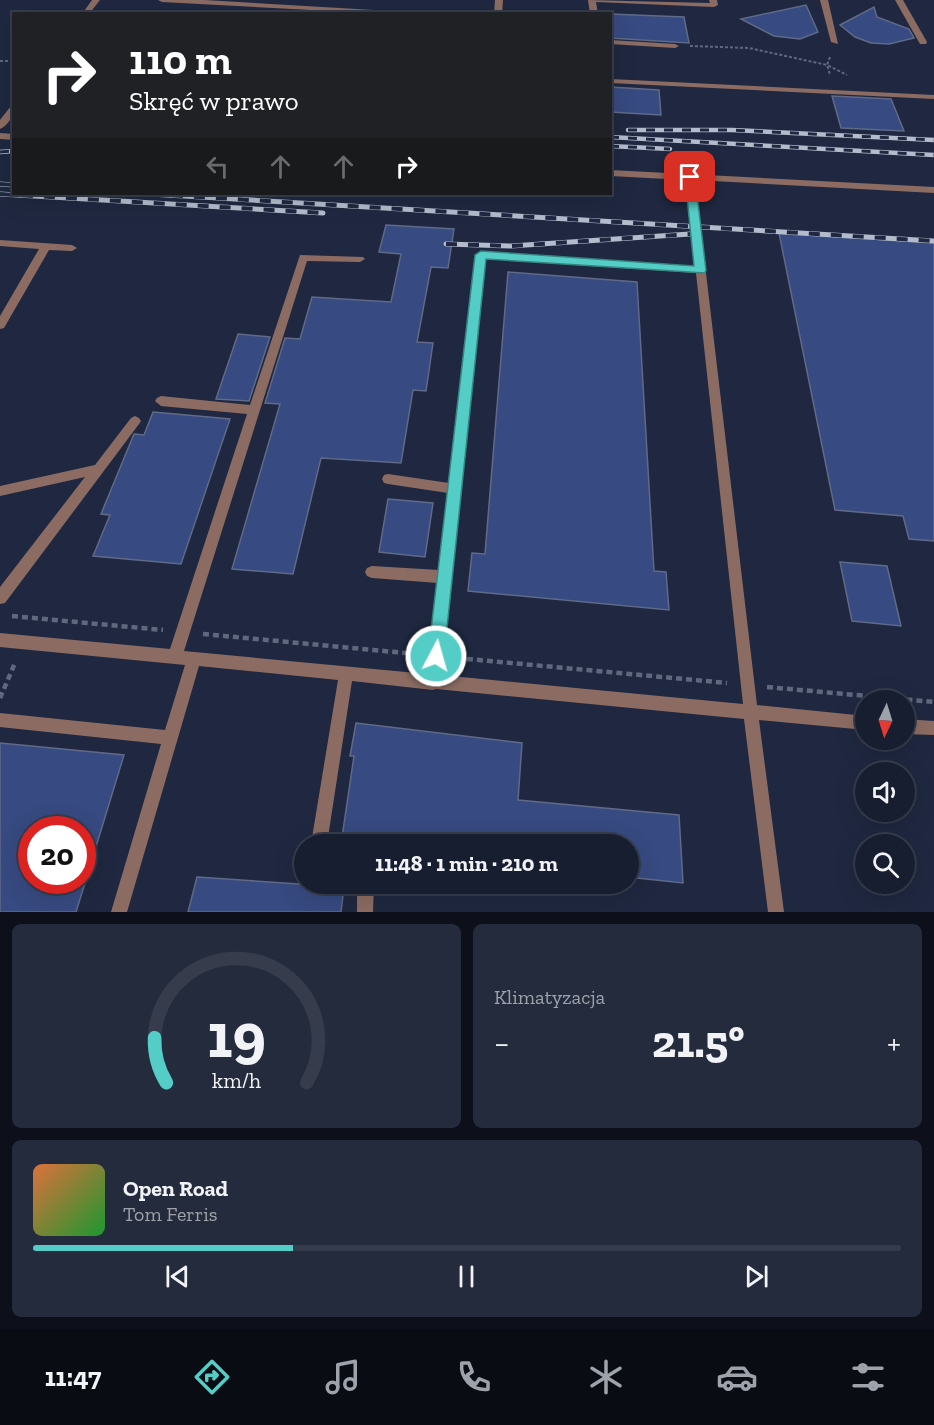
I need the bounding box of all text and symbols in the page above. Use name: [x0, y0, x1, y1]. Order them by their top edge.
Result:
text: 110 m: [129, 34, 232, 85]
icon: right: [30, 36, 108, 114]
text: Skręć w prawo: [129, 85, 299, 117]
icon: left: [201, 150, 234, 183]
icon: ahead: [264, 150, 297, 183]
icon: ahead: [327, 150, 360, 183]
icon: right: [390, 150, 423, 183]
pin: [664, 151, 715, 202]
icon: arrive: [673, 160, 706, 193]
position arrow: [404, 624, 468, 688]
north arrow: [855, 690, 915, 750]
map controls: [855, 690, 915, 894]
button: sound: [855, 762, 915, 822]
speed limit sign: 20: [18, 816, 96, 894]
button: search: [855, 834, 915, 894]
text: 11:48 · 1 min · 210 m: [375, 850, 558, 877]
text: Klimatyzacja: [494, 985, 605, 1009]
text: 19: [207, 998, 266, 1073]
text: 21.5°: [652, 1015, 744, 1069]
text: −: [494, 1023, 509, 1062]
text: +: [887, 1023, 901, 1062]
text: km/h: [212, 1068, 261, 1093]
text: Open Road: [123, 1175, 228, 1202]
text: Tom Ferris: [123, 1202, 218, 1226]
icon: previous: [161, 1260, 194, 1293]
icon: pause: [450, 1260, 483, 1293]
icon: next: [740, 1260, 773, 1293]
icon: directions: [191, 1356, 233, 1398]
icon: music: [322, 1356, 364, 1398]
icon: phone: [453, 1356, 495, 1398]
icon: climate: [585, 1356, 627, 1398]
icon: car: [716, 1356, 758, 1398]
icon: filters: [847, 1356, 889, 1398]
text: 11:47: [45, 1361, 101, 1393]

